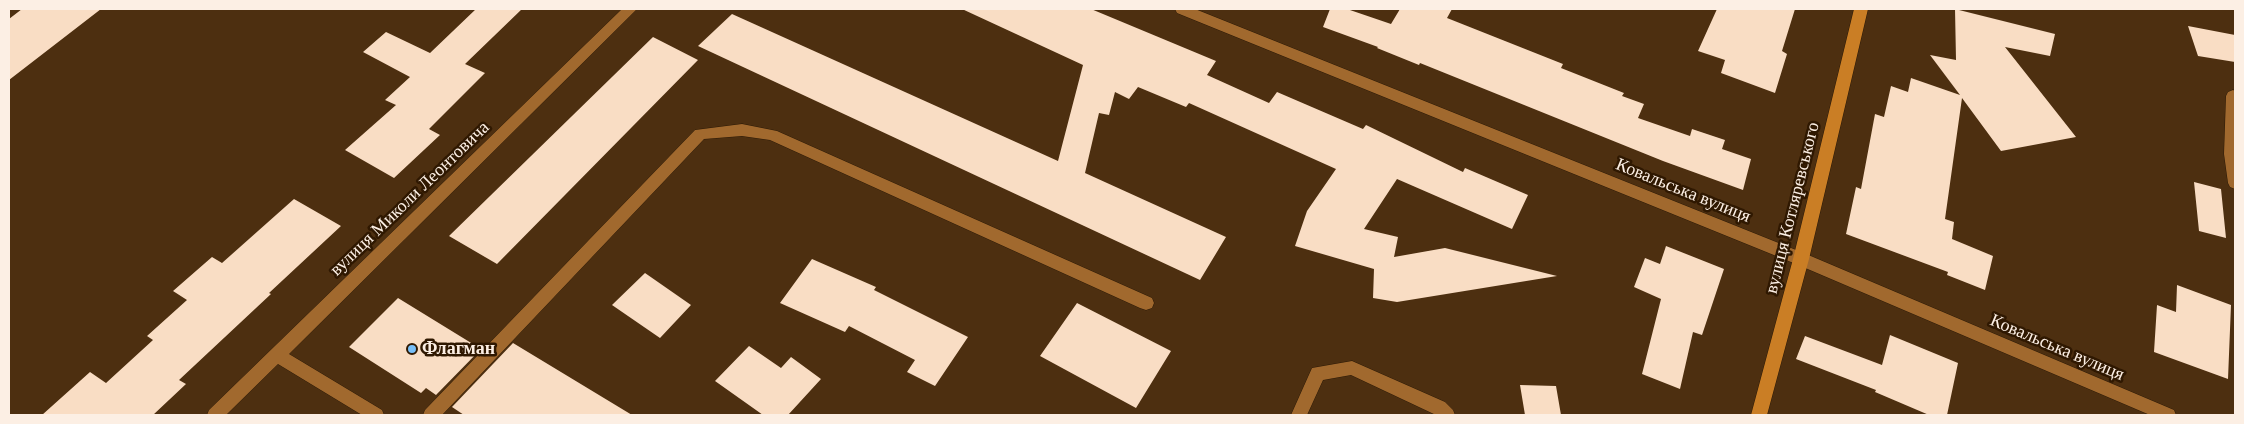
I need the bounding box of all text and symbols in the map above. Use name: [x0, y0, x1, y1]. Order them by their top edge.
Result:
street label: вулиця Миколи Леонтовича: [326, 117, 494, 281]
street label: вулиця Котляревського: [1761, 120, 1825, 296]
street label: Ковальська вулиця: [1612, 154, 1754, 228]
street label: Ковальська вулиця: [1987, 310, 2127, 386]
place label: Флагман: [422, 338, 495, 360]
marker: Флагман: [406, 343, 418, 355]

